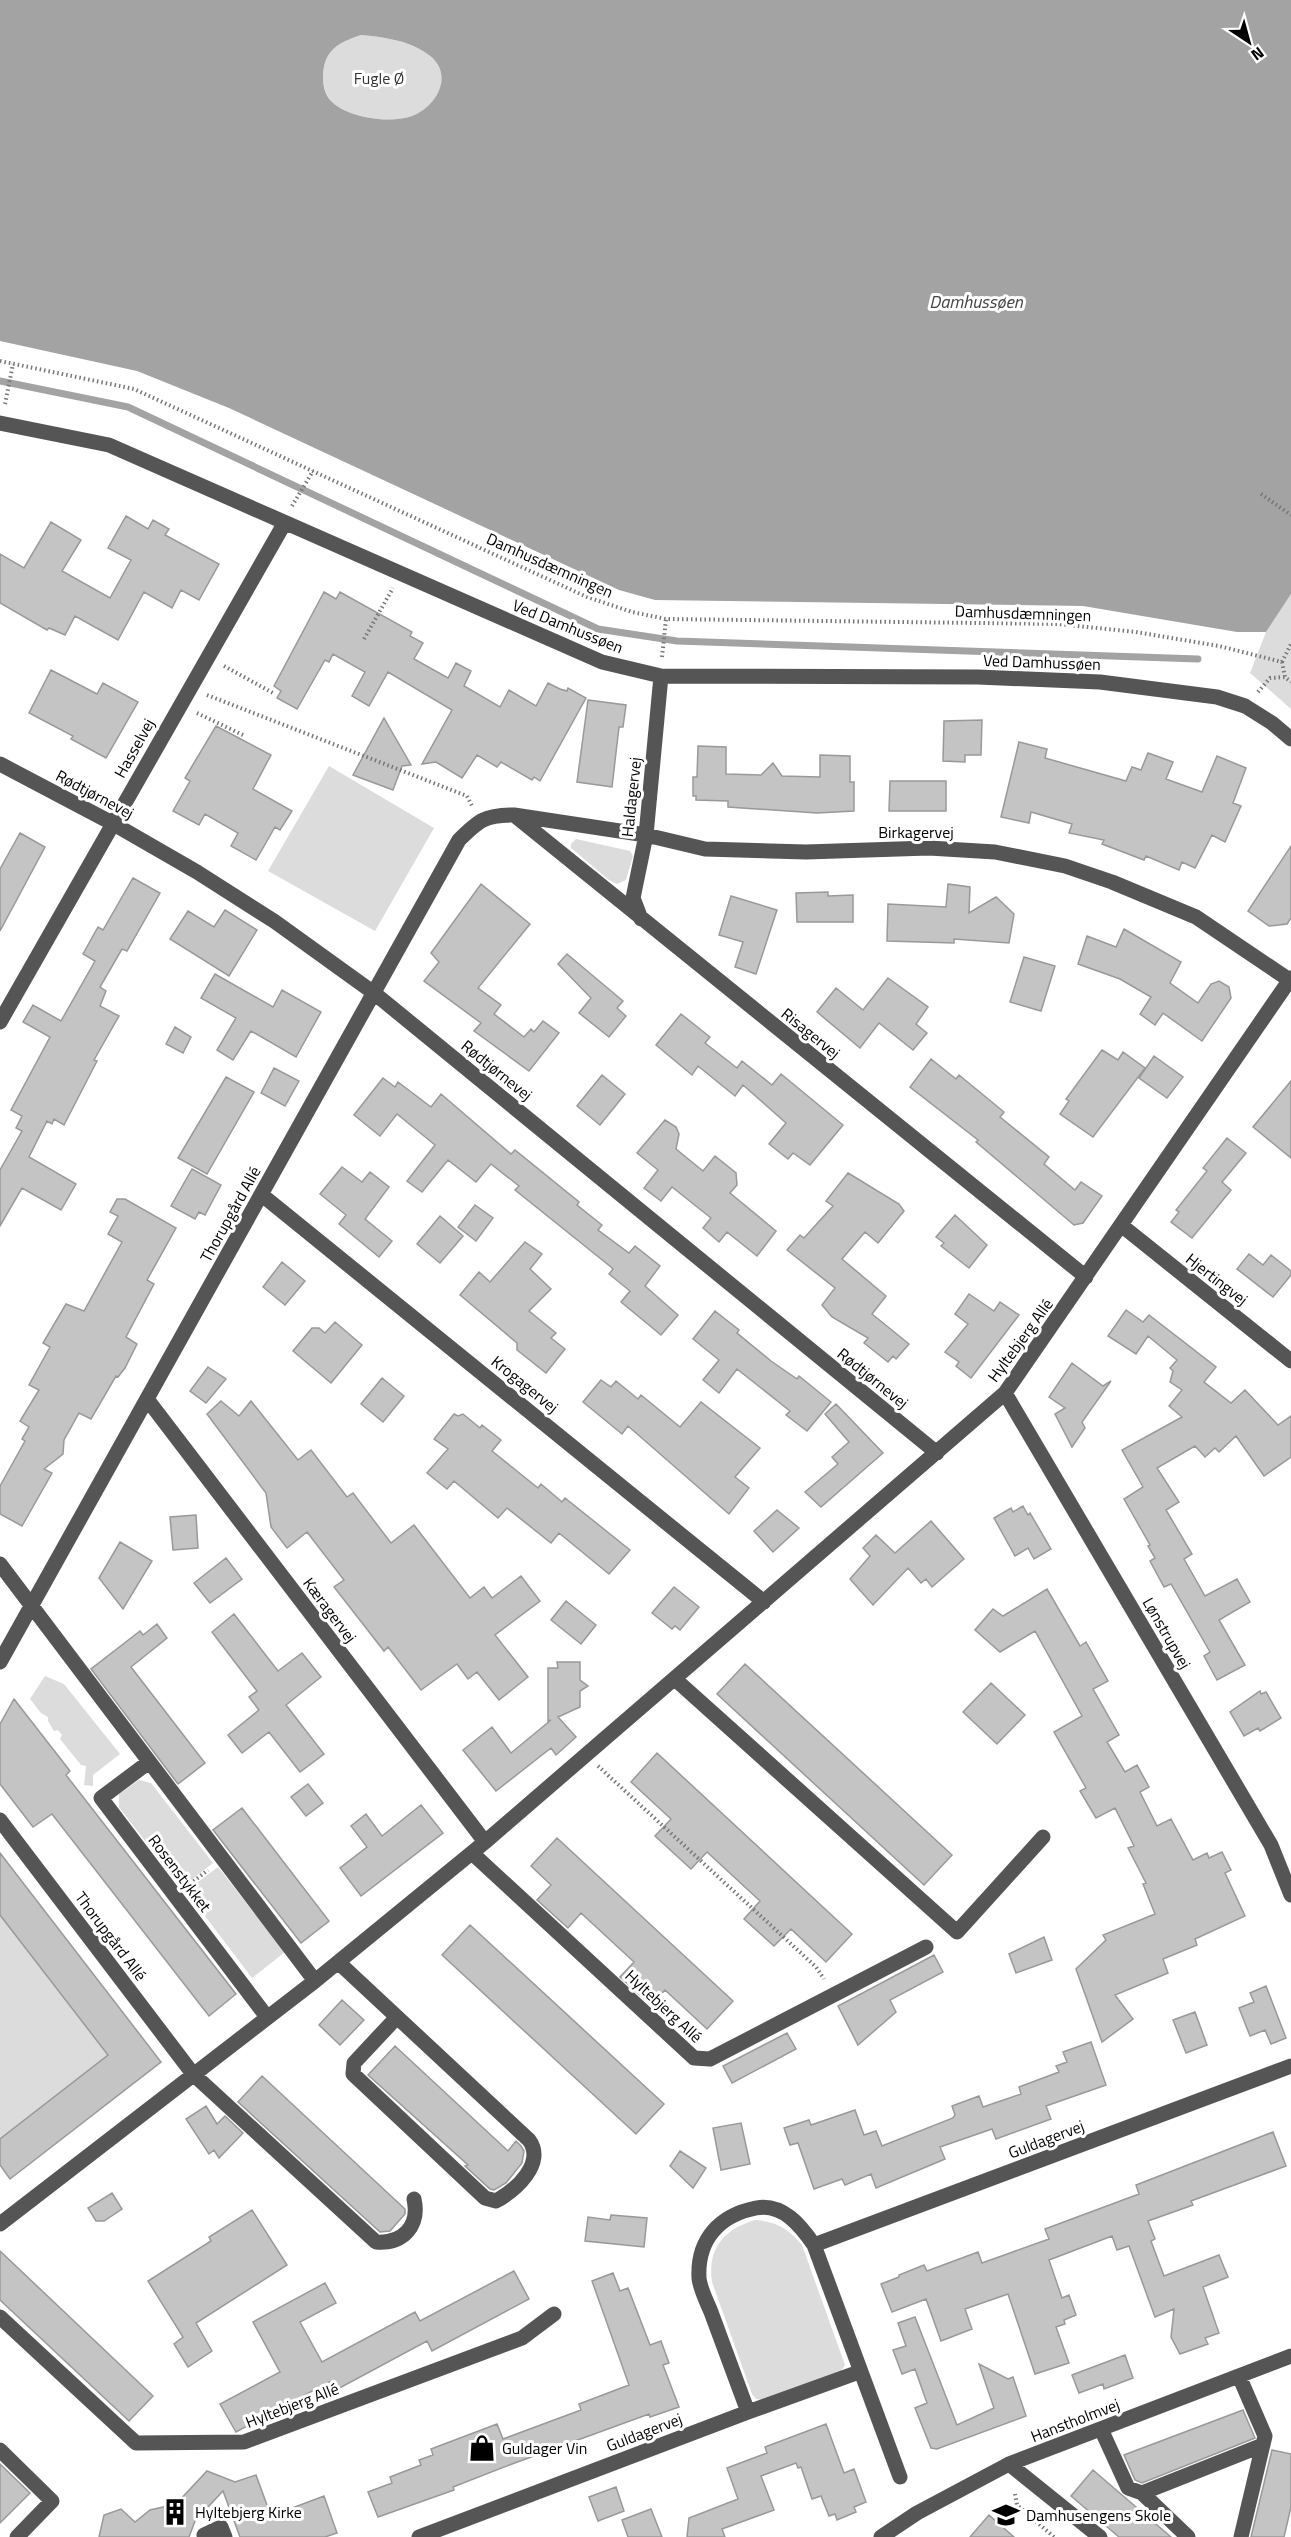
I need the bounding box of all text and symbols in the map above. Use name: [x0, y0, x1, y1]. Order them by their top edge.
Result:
north arrow: [1219, 12, 1279, 72]
text: N: [1246, 41, 1269, 67]
park label: Fugle Ø: [354, 66, 404, 90]
water label: Damhussøen: [929, 288, 1024, 315]
street label: Damhusdæmningen: [483, 526, 617, 604]
street label: Ved Damhussøen: [509, 593, 627, 659]
street label: Damhusdæmningen: [954, 599, 1092, 627]
street label: Ved Damhussøen: [983, 648, 1101, 676]
street label: Hasselvej: [108, 714, 160, 782]
street label: Haldagervej: [615, 756, 647, 838]
street label: Rødtjørnevej: [52, 763, 138, 825]
street label: Birkagervej: [878, 820, 954, 844]
street label: Risagervej: [776, 1002, 846, 1064]
street label: Rødtjørnevej: [456, 1034, 538, 1106]
street label: Thorupgård Allé: [194, 1162, 266, 1266]
street label: Hjertingvej: [1181, 1247, 1253, 1311]
street label: Hyltebjerg Allé: [981, 1293, 1059, 1387]
street label: Rødtjørnevej: [832, 1342, 914, 1414]
street label: Krogagervej: [486, 1349, 564, 1419]
street label: Kæragervej: [297, 1572, 363, 1648]
street label: Lønstrupvej: [1137, 1593, 1197, 1673]
street label: Rosenstykket: [143, 1829, 217, 1917]
street label: Thorupgård Allé: [69, 1886, 153, 1986]
street label: Hyltebjerg Allé: [620, 1964, 708, 2048]
street label: Guldagervej: [1005, 2114, 1087, 2164]
street label: Hyltebjerg Allé: [242, 2376, 342, 2434]
street label: Hanstholmvej: [1027, 2392, 1123, 2448]
street label: Guldagervej: [603, 2407, 685, 2457]
shop icon: Guldager Vin: [467, 2433, 497, 2463]
place label: Guldager Vin: [502, 2436, 587, 2460]
building icon: Hyltebjerg Kirke: [160, 2497, 190, 2527]
place label: Hyltebjerg Kirke: [195, 2500, 302, 2524]
school or university icon: Damhusengens Skole: [991, 2500, 1021, 2530]
place label: Damhusengens Skole: [1026, 2503, 1171, 2527]

